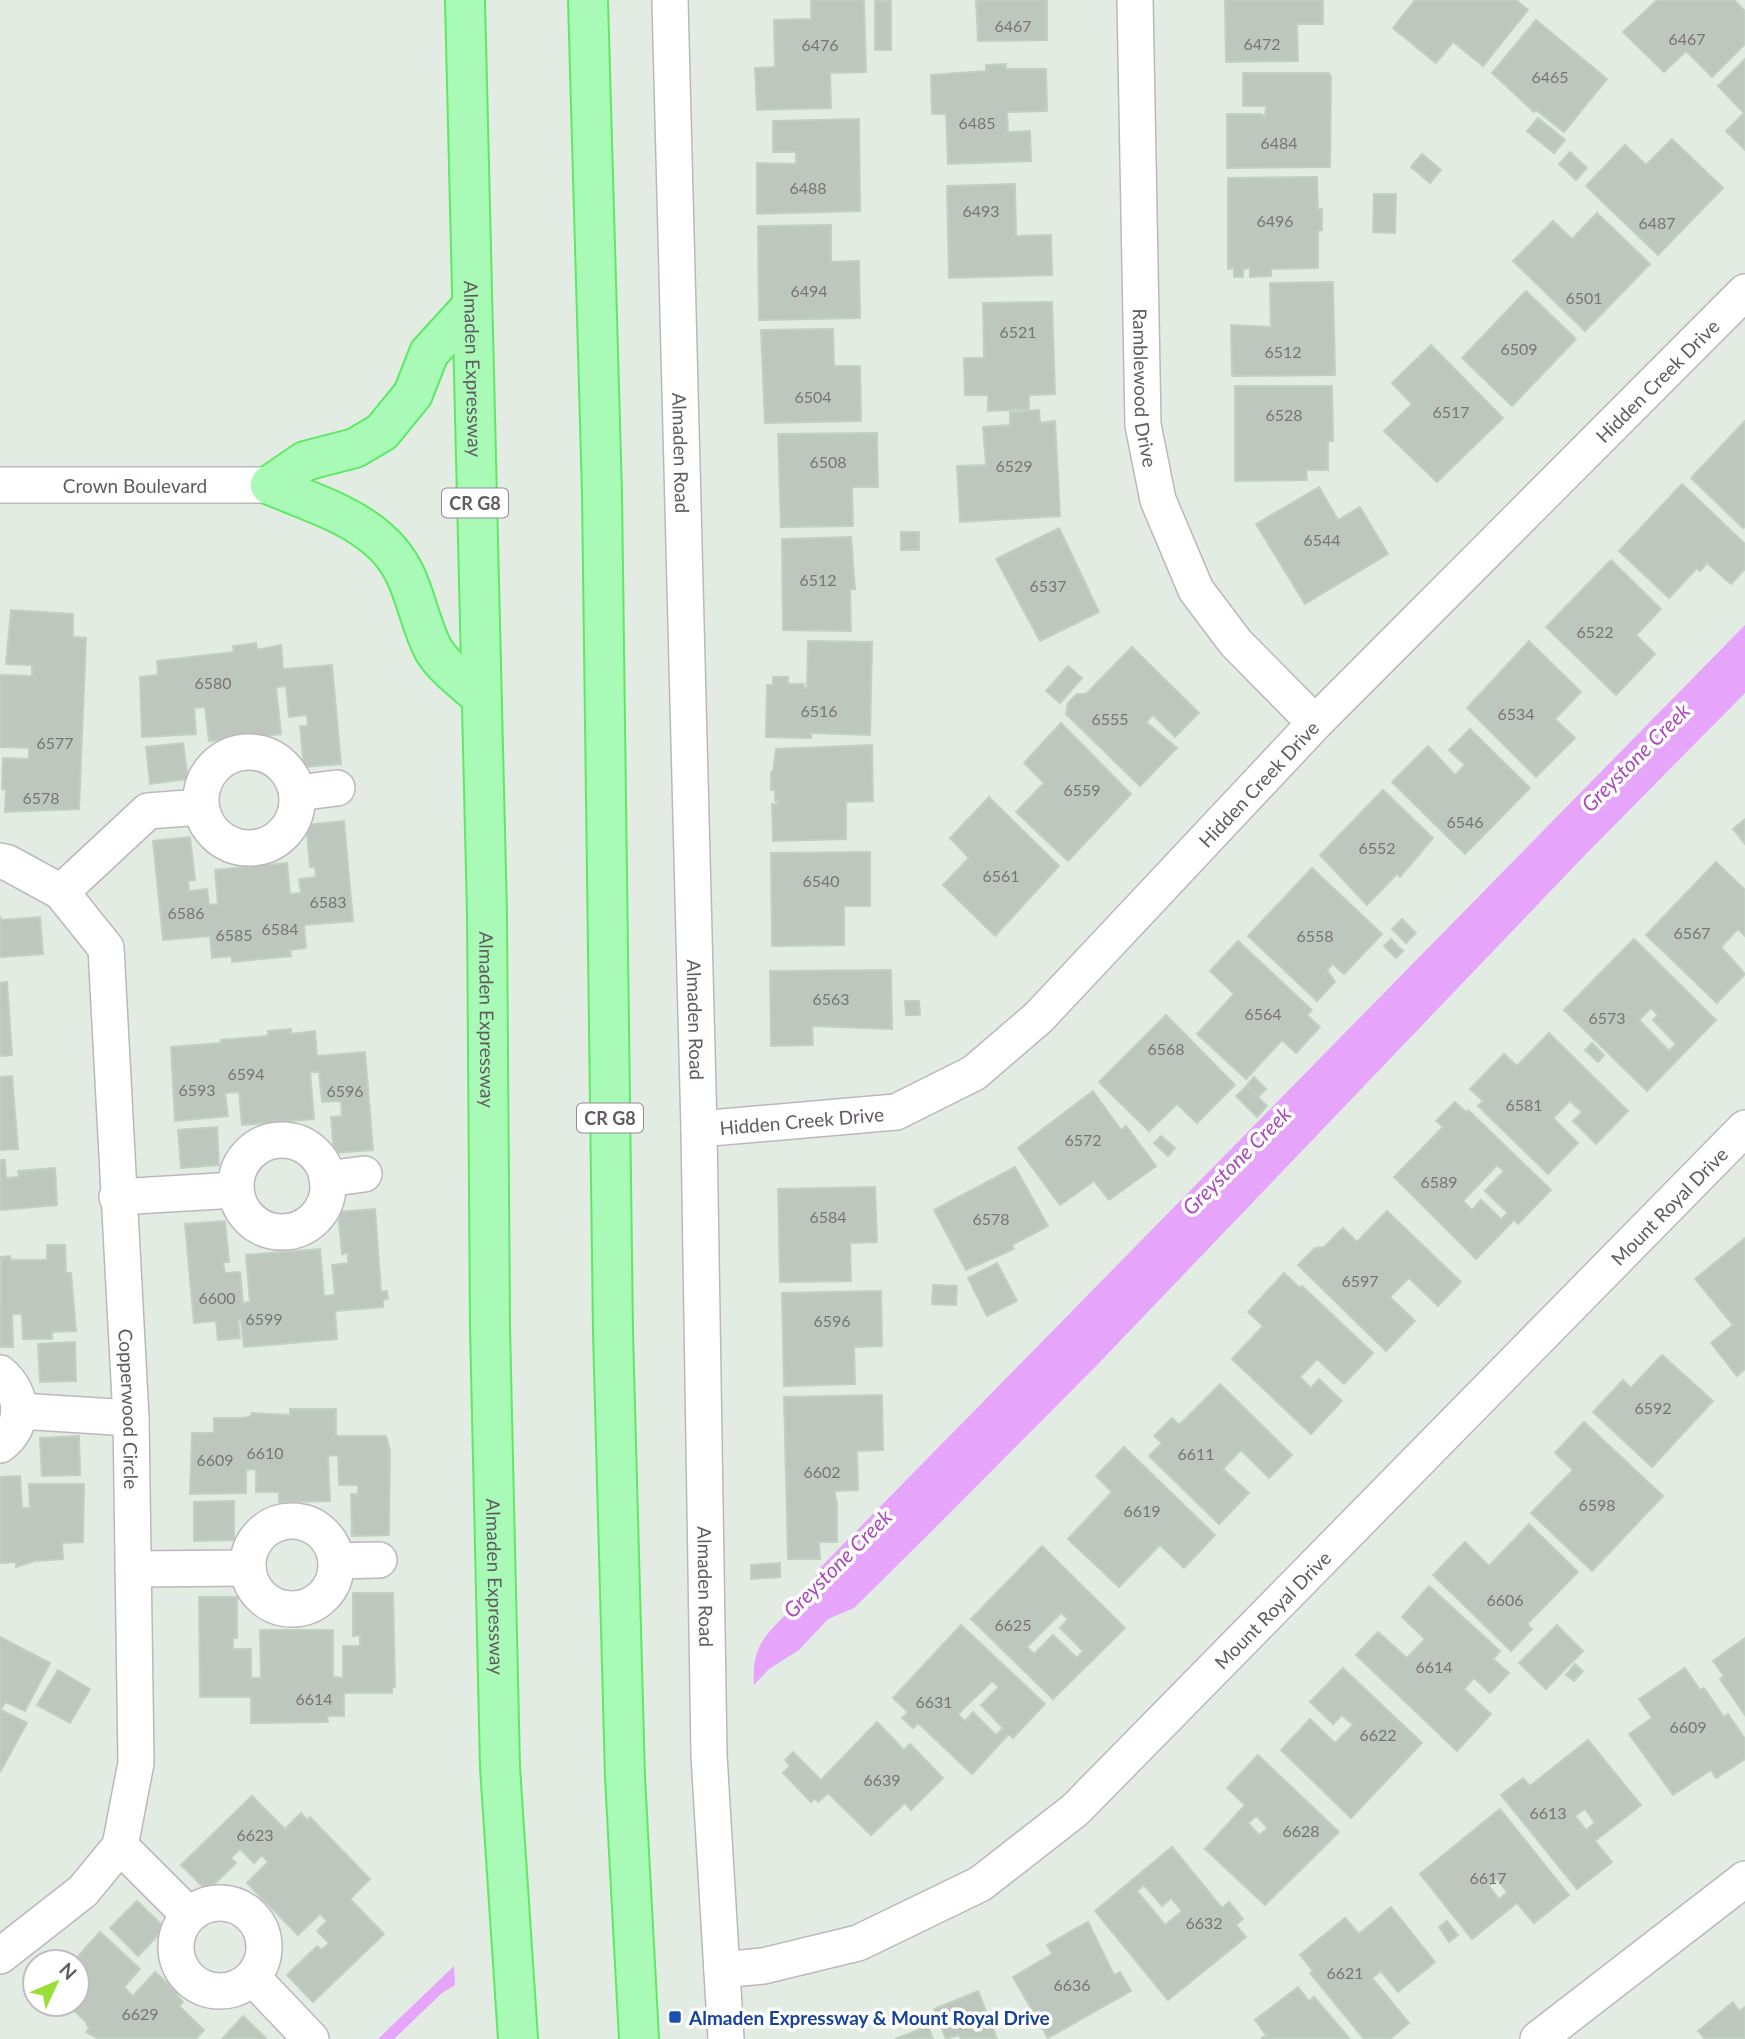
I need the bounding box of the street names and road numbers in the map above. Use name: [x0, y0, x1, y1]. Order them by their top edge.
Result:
street label: Almaden Expressway: [460, 280, 488, 458]
street label: Ramblewood Drive: [1129, 308, 1163, 469]
street label: Hidden Creek Drive: [1590, 314, 1723, 447]
street label: Almaden Road: [669, 392, 695, 514]
street label: Crown Boulevard: [63, 474, 207, 497]
road number: CR G8: [442, 489, 508, 518]
street label: Hidden Creek Drive: [1193, 716, 1323, 851]
street label: Almaden Expressway: [476, 931, 500, 1108]
street label: Almaden Road: [683, 959, 709, 1080]
street label: Hidden Creek Drive: [718, 1102, 885, 1139]
road number: CR G8: [577, 1104, 643, 1133]
street label: Mount Royal Drive: [1606, 1142, 1732, 1270]
street label: Copperwood Circle: [115, 1328, 144, 1489]
street label: Almaden Expressway: [482, 1498, 509, 1675]
street label: Almaden Road: [694, 1526, 719, 1647]
street label: Mount Royal Drive: [1209, 1546, 1335, 1673]

